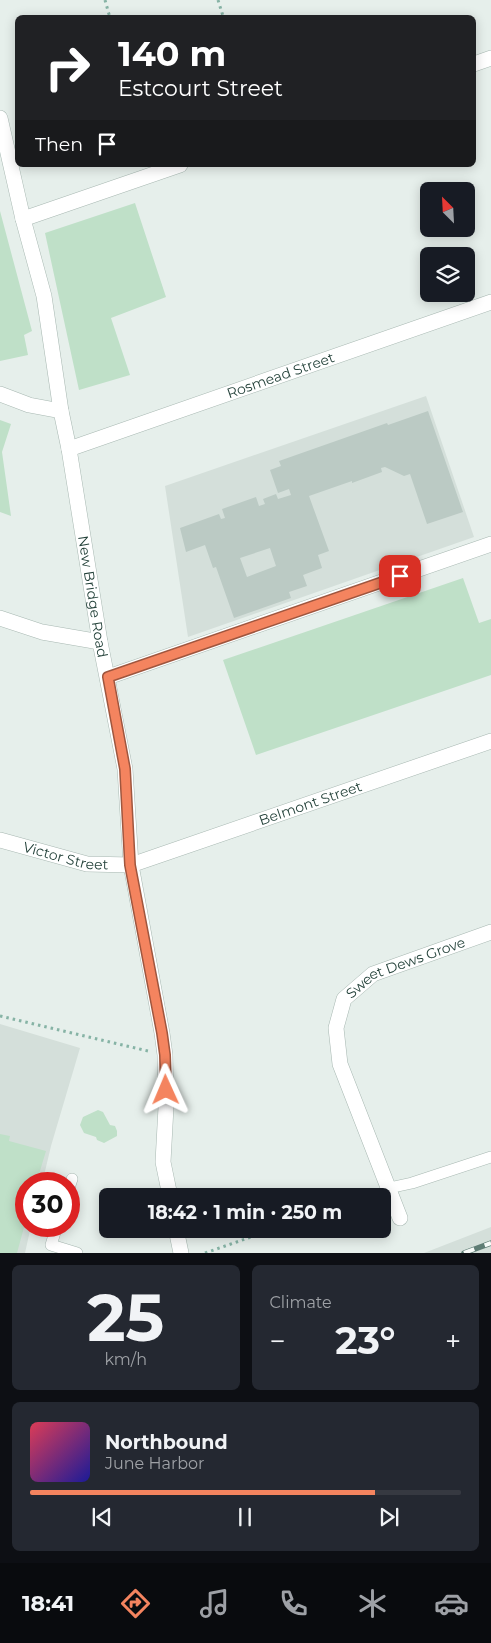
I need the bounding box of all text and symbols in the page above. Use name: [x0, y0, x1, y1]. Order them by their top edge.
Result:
text: 140 m: [118, 32, 226, 75]
icon: right: [35, 35, 100, 100]
text: Estcourt Street: [118, 75, 283, 102]
icon: arrive: [93, 130, 121, 158]
text: Then: [35, 133, 83, 156]
north arrow: [420, 182, 475, 238]
map controls: [420, 182, 475, 302]
button: layers: [420, 247, 475, 302]
street label: Rosmead Street: [224, 348, 337, 402]
street label: New Bridge Road: [74, 534, 112, 659]
pin: [379, 555, 421, 597]
icon: arrive: [386, 562, 414, 590]
street label: Belmont Street: [257, 777, 365, 829]
street label: Victor Street: [21, 838, 109, 873]
street label: Sweet Dews Grove: [342, 933, 468, 1002]
position arrow: [139, 1063, 191, 1115]
speed limit sign: 30: [15, 1172, 80, 1237]
text: 18:42 · 1 min · 250 m: [148, 1201, 342, 1224]
text: 25: [87, 1278, 164, 1357]
text: Climate: [270, 1293, 332, 1312]
text: 23°: [335, 1317, 395, 1364]
text: −: [270, 1324, 286, 1358]
text: +: [445, 1324, 461, 1358]
text: km/h: [104, 1350, 147, 1369]
text: Northbound: [105, 1431, 228, 1454]
text: June Harbor: [105, 1454, 204, 1473]
icon: previous: [88, 1503, 116, 1531]
icon: pause: [231, 1503, 259, 1531]
icon: next: [375, 1503, 403, 1531]
icon: directions: [118, 1586, 153, 1621]
icon: music: [197, 1586, 232, 1621]
icon: phone: [276, 1586, 311, 1621]
icon: climate: [355, 1586, 390, 1621]
icon: car: [434, 1586, 469, 1621]
text: 18:41: [22, 1590, 74, 1617]

